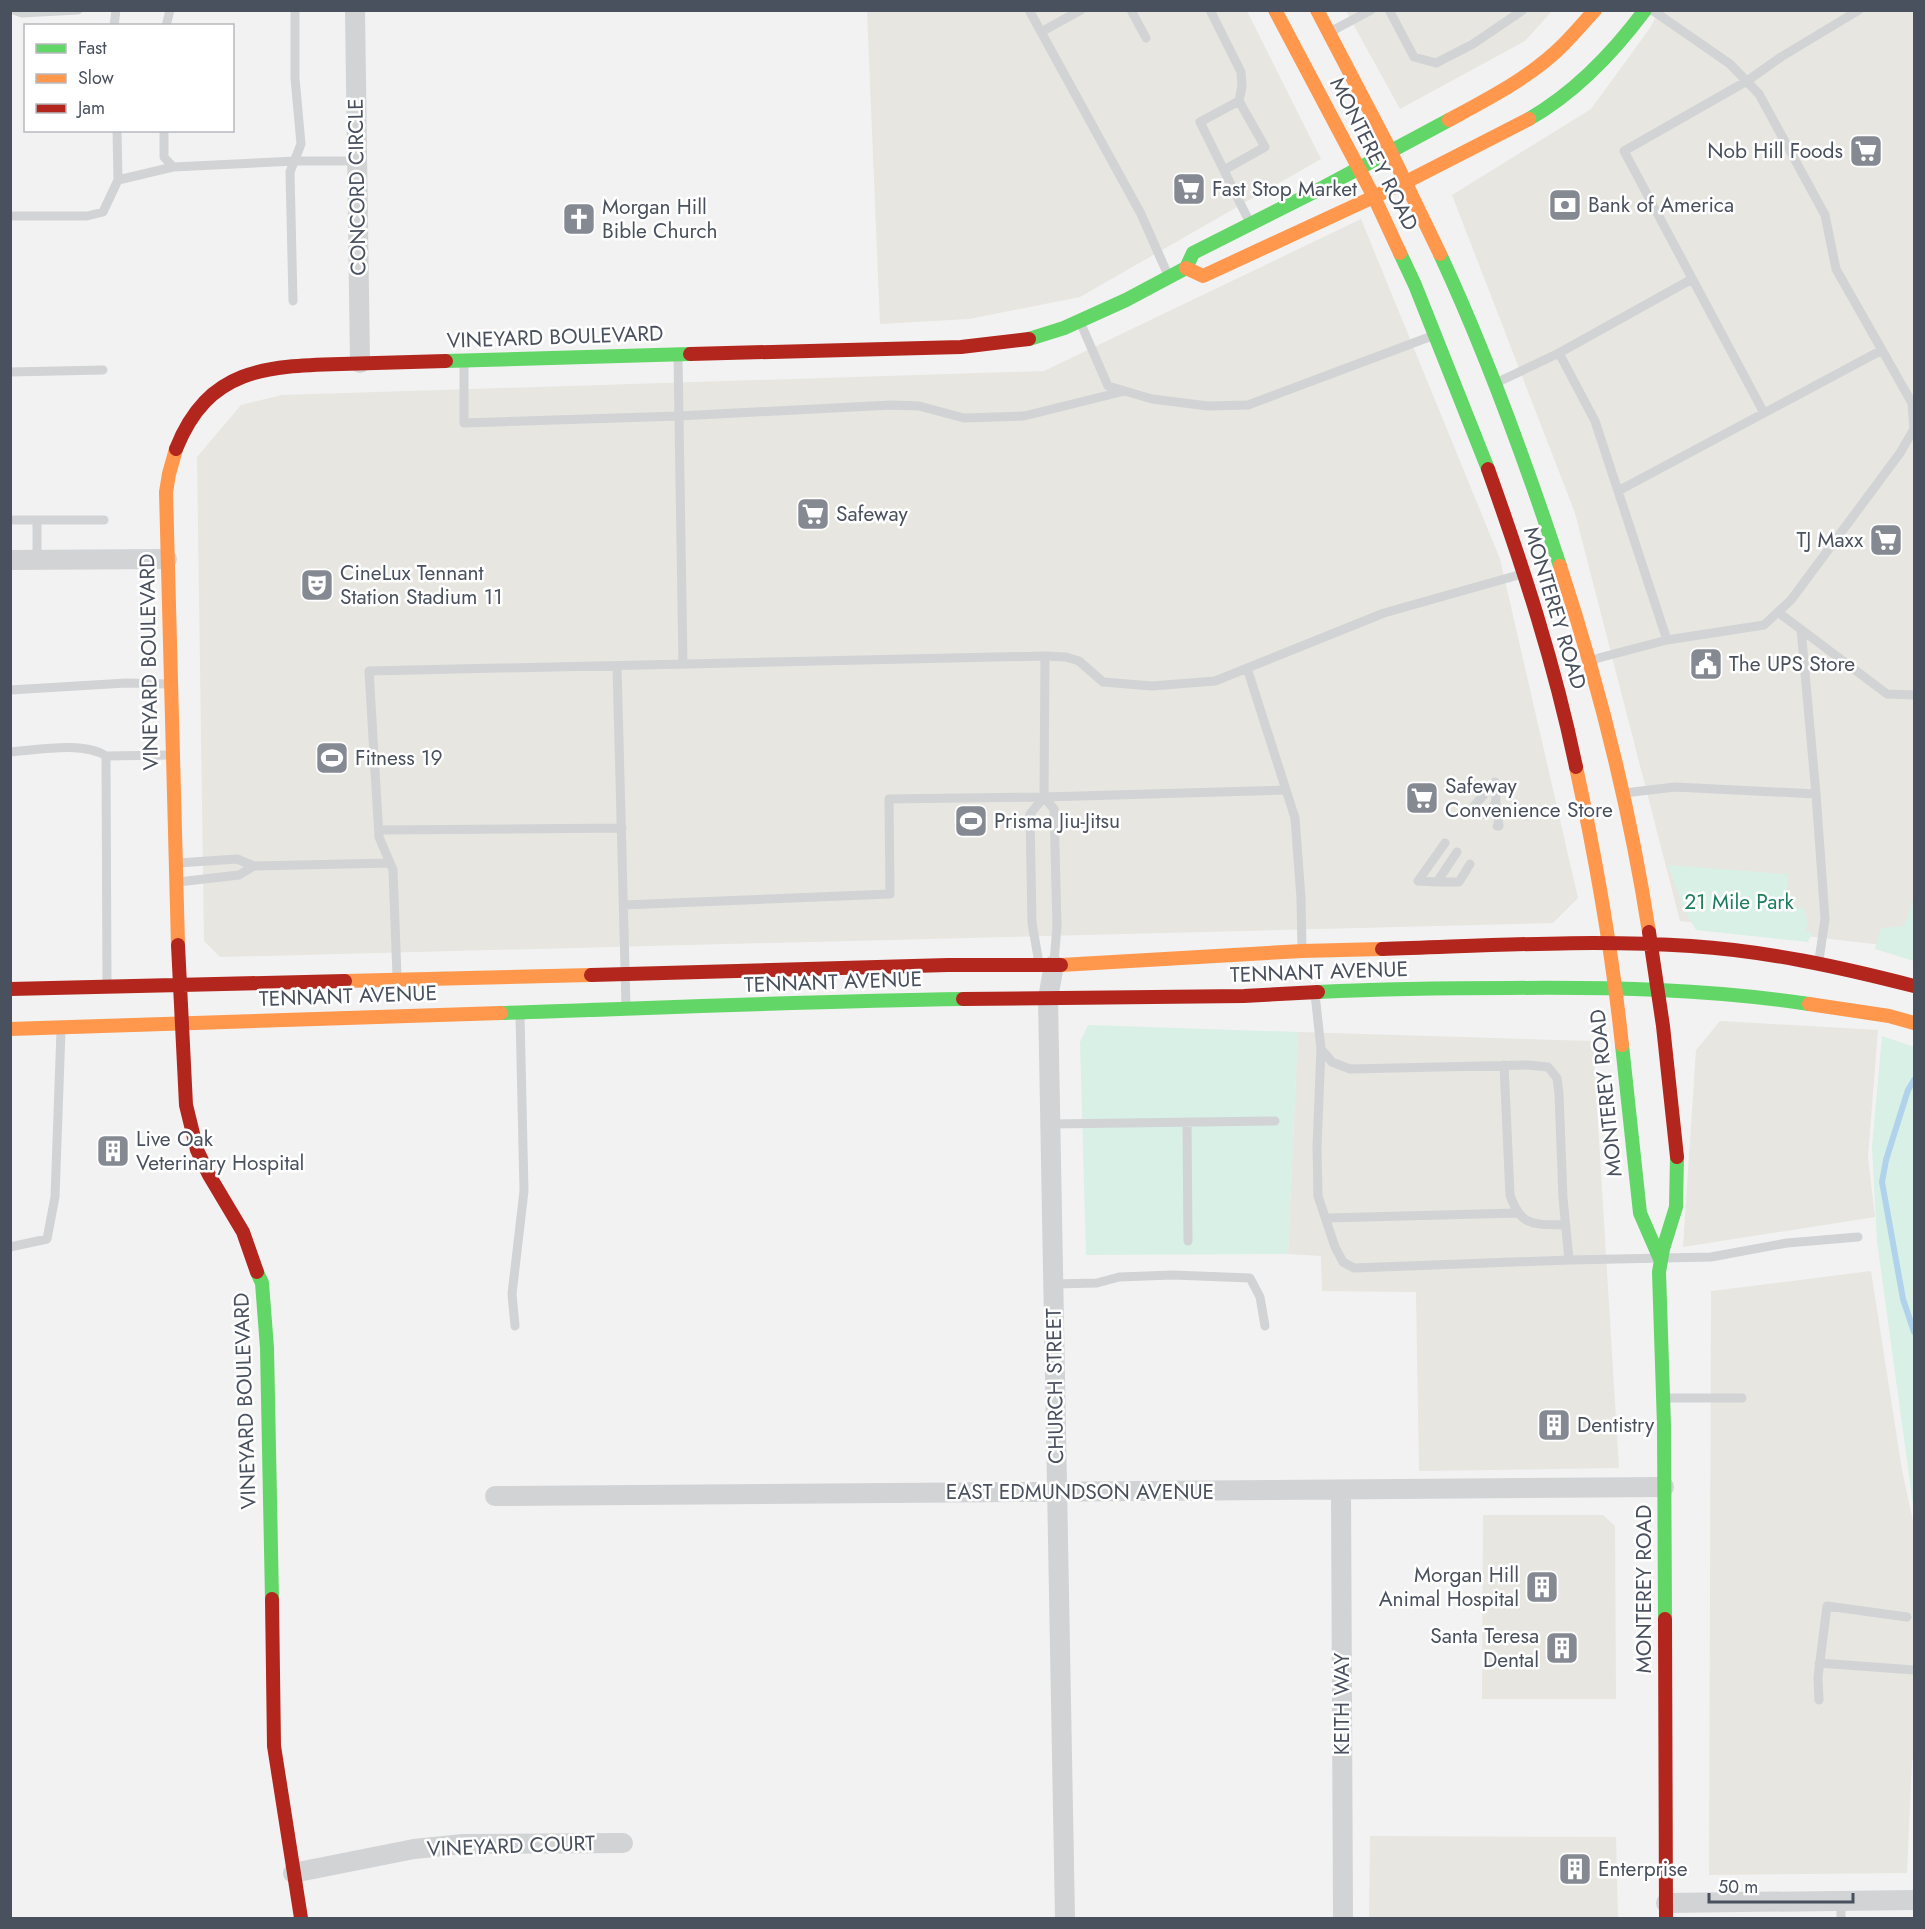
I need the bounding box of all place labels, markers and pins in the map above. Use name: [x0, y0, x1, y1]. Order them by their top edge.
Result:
supermarket icon: Nob Hill Foods: [1848, 133, 1884, 169]
place label: Nob Hill Foods: [1707, 136, 1843, 166]
supermarket icon: Fast Stop Market: [1171, 171, 1207, 207]
place label: Fast Stop Market: [1212, 174, 1357, 204]
bank icon: Bank of America: [1547, 187, 1583, 223]
place label: Bank of America: [1588, 190, 1734, 220]
place label: Morgan Hill Bible Church: [602, 192, 717, 246]
church icon: Morgan Hill Bible Church: [561, 201, 597, 237]
supermarket icon: Safeway: [795, 496, 831, 532]
place label: Safeway: [836, 499, 908, 529]
supermarket icon: TJ Maxx: [1868, 522, 1904, 558]
place label: TJ Maxx: [1797, 525, 1863, 555]
place label: CineLux Tennant Station Stadium 11: [340, 558, 503, 612]
theatre icon: CineLux Tennant Station Stadium 11: [299, 567, 335, 603]
public building icon: The UPS Store: [1688, 646, 1724, 682]
place label: The UPS Store: [1729, 649, 1855, 679]
sports icon: Fitness 19: [314, 740, 350, 776]
place label: Fitness 19: [355, 743, 443, 773]
place label: Safeway Convenience Store: [1445, 771, 1613, 825]
supermarket icon: Safeway Convenience Store: [1404, 780, 1440, 816]
sports icon: Prisma Jiu-Jitsu: [953, 803, 989, 839]
place label: Prisma Jiu-Jitsu: [994, 806, 1120, 836]
place label: Live Oak Veterinary Hospital: [136, 1124, 304, 1178]
building icon: Live Oak Veterinary Hospital: [95, 1133, 131, 1169]
building icon: Dentistry: [1536, 1407, 1572, 1443]
place label: Dentistry: [1577, 1410, 1655, 1440]
place label: Morgan Hill Animal Hospital: [1379, 1560, 1519, 1614]
building icon: Morgan Hill Animal Hospital: [1524, 1569, 1560, 1605]
place label: Santa Teresa Dental: [1430, 1621, 1539, 1675]
building icon: Santa Teresa Dental: [1544, 1630, 1580, 1666]
building icon: Enterprise: [1557, 1851, 1593, 1887]
place label: Enterprise: [1598, 1854, 1688, 1884]

